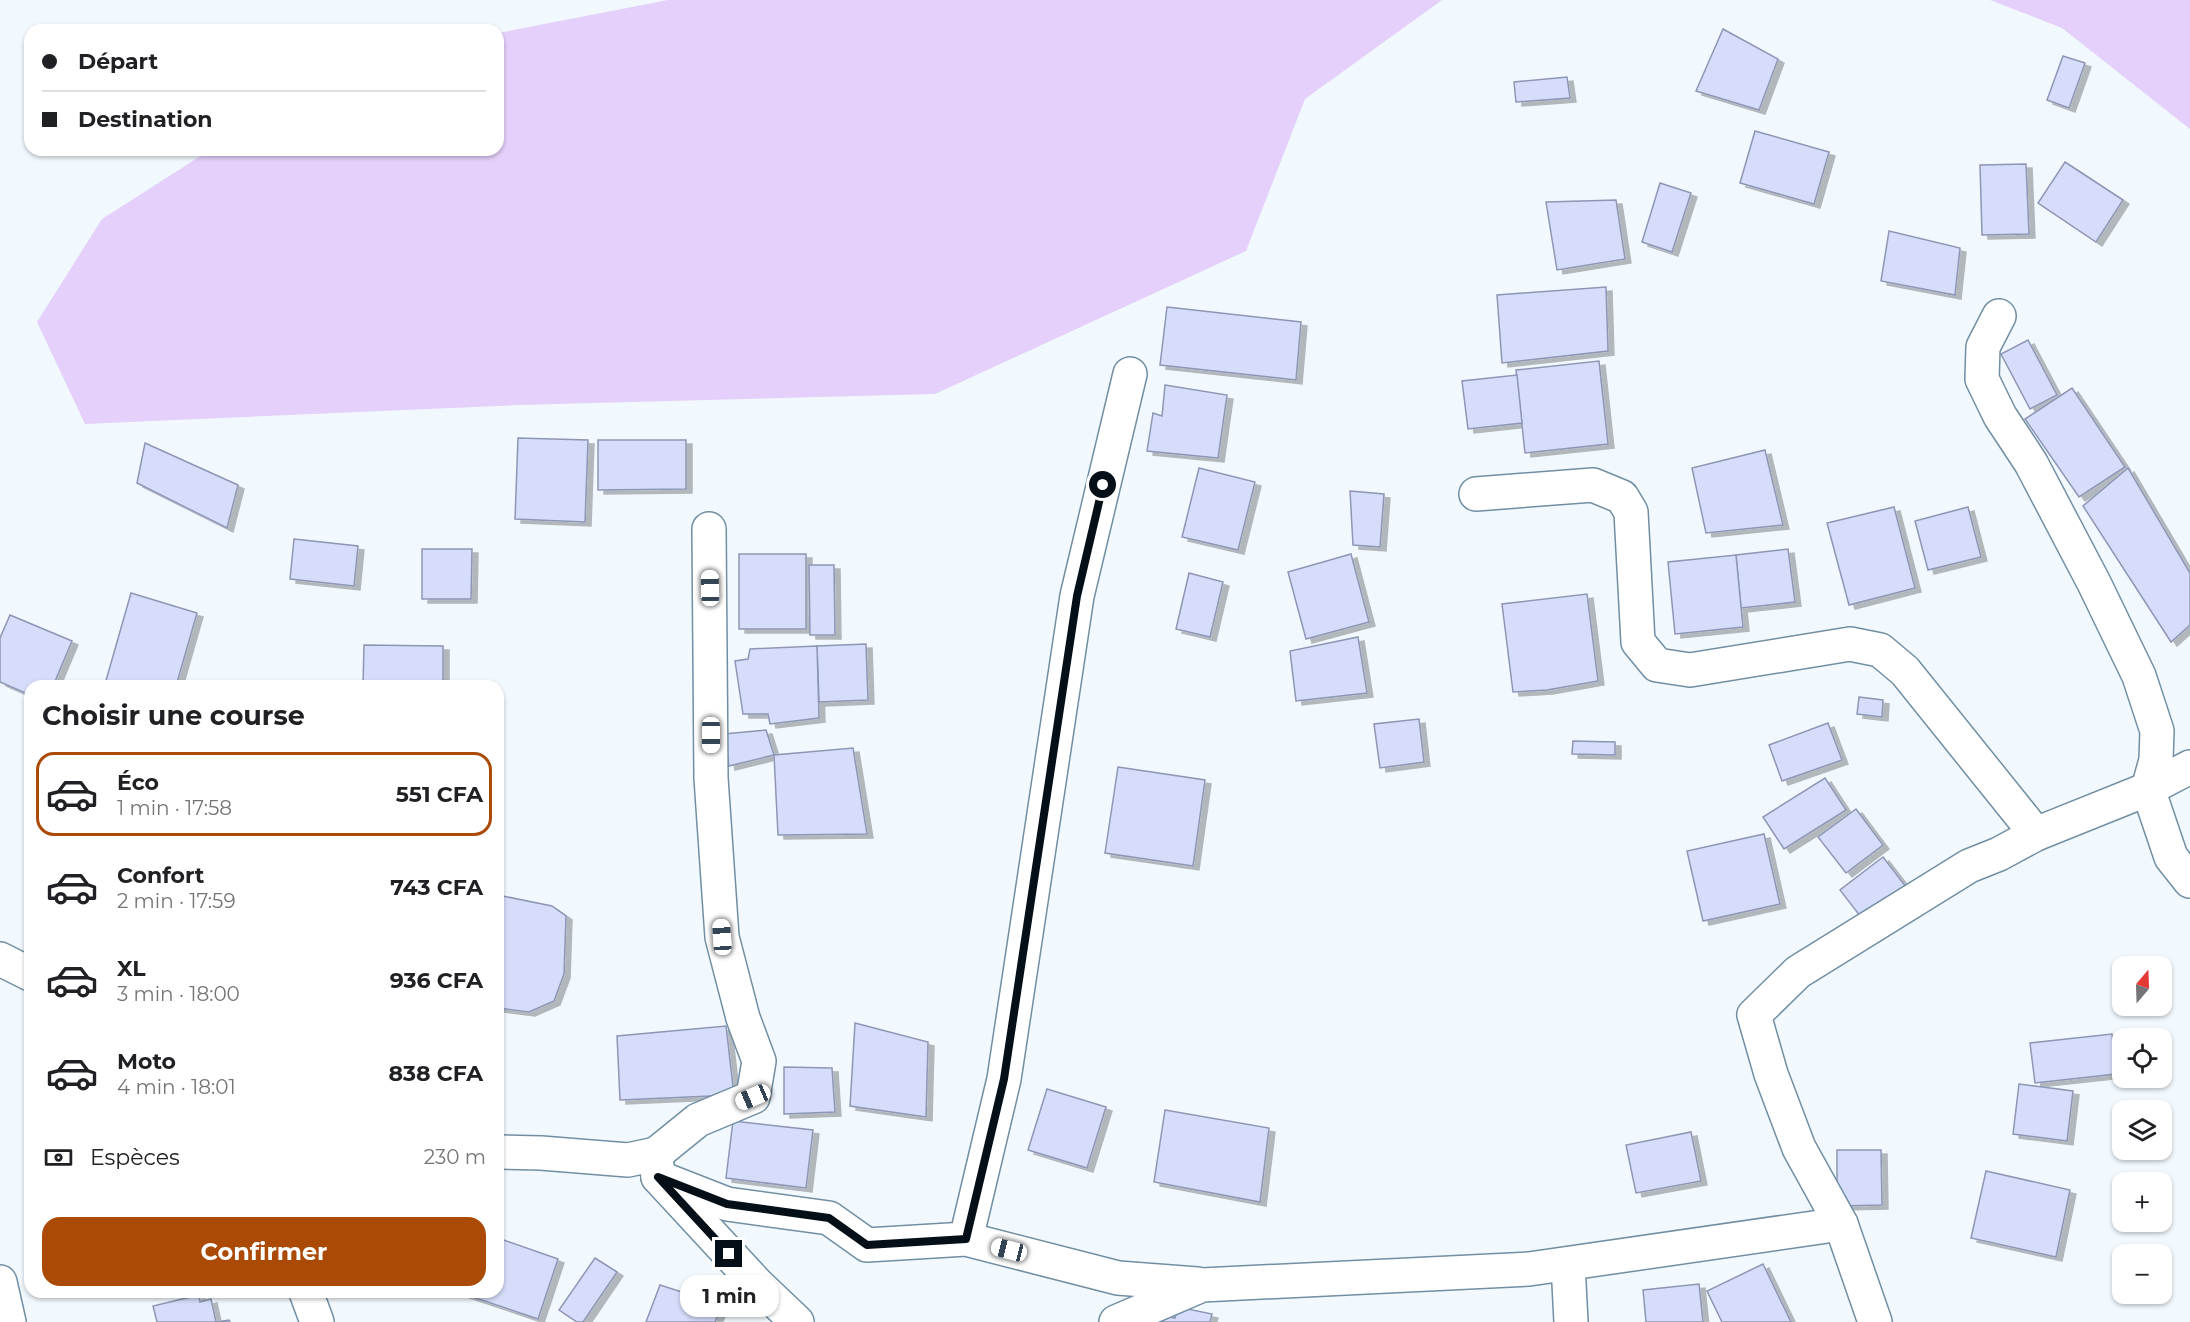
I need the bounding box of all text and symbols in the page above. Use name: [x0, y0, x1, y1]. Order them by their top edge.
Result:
text: Départ: [78, 48, 158, 75]
text: Destination: [78, 106, 213, 133]
route start: [1089, 471, 1116, 498]
car: [701, 570, 719, 606]
text: Choisir une course: [42, 699, 305, 732]
car: [702, 717, 720, 753]
icon: car: [45, 767, 99, 821]
text: Éco: [117, 769, 159, 796]
text: 551 CFA: [396, 781, 483, 808]
text: 1 min · 17:58: [117, 796, 232, 820]
icon: car: [45, 860, 99, 914]
text: Confort: [117, 862, 204, 889]
text: 743 CFA: [390, 874, 483, 901]
text: 2 min · 17:59: [117, 889, 236, 913]
car: [712, 918, 732, 956]
icon: car: [45, 953, 99, 1007]
text: XL: [117, 955, 146, 982]
north arrow: [2112, 956, 2172, 1016]
map controls: [2112, 956, 2172, 1304]
text: 936 CFA: [390, 967, 483, 994]
text: 3 min · 18:00: [117, 982, 240, 1006]
button: locate: [2112, 1028, 2172, 1088]
icon: car: [45, 1046, 99, 1100]
text: Moto: [117, 1048, 176, 1075]
text: 838 CFA: [389, 1060, 483, 1087]
text: 4 min · 18:01: [117, 1075, 236, 1099]
car: [733, 1082, 773, 1112]
button: layers: [2112, 1100, 2172, 1160]
icon: cash: [42, 1141, 75, 1174]
text: Espèces: [90, 1144, 180, 1171]
text: 230 m: [424, 1145, 486, 1169]
button: +: [2112, 1172, 2172, 1232]
button: Confirmer: [42, 1217, 486, 1286]
car: [989, 1237, 1029, 1263]
route end: [715, 1240, 742, 1267]
button: −: [2112, 1244, 2172, 1304]
callout: 1 min: [680, 1275, 778, 1317]
text: 1 min: [702, 1284, 757, 1308]

